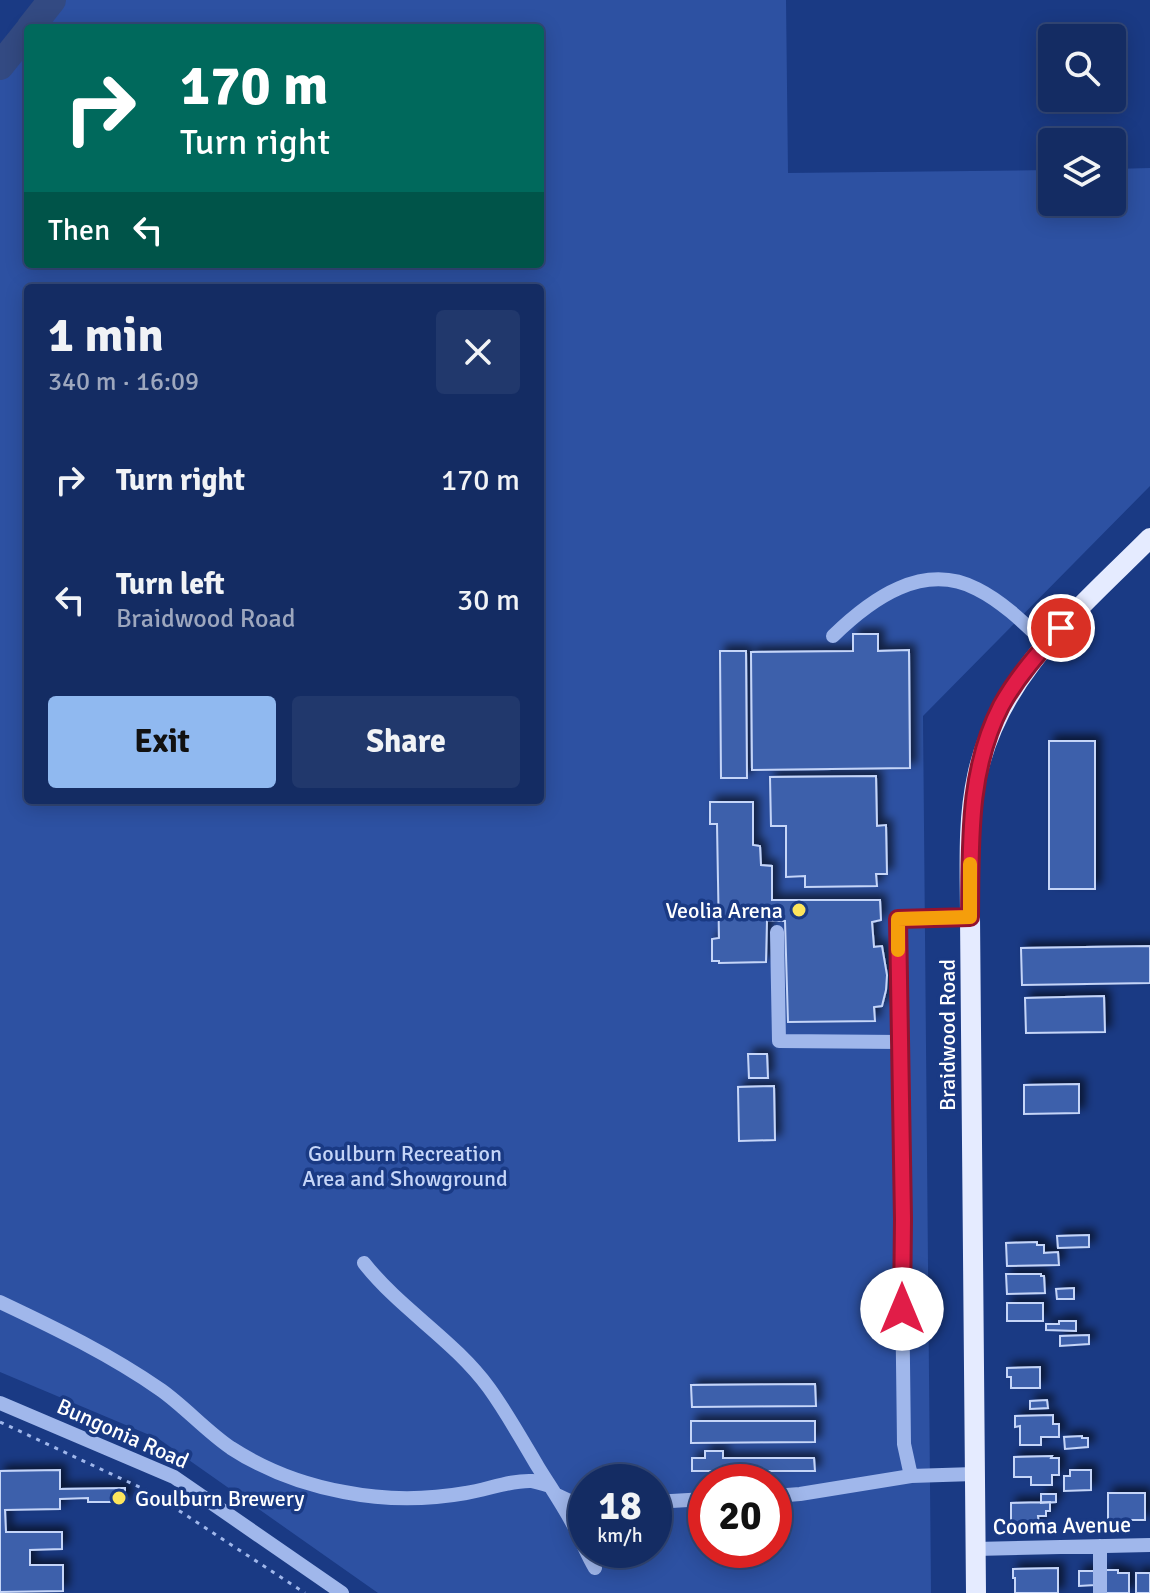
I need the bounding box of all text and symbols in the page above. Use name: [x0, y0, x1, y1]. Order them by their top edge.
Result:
map controls: [1038, 24, 1126, 216]
button: search: [1038, 24, 1126, 112]
text: 170 m: [180, 51, 328, 120]
icon: right: [48, 56, 152, 160]
text: Turn right: [180, 120, 330, 165]
button: layers: [1038, 128, 1126, 216]
icon: left: [126, 208, 170, 252]
text: Then: [48, 212, 110, 249]
text: 1 min: [48, 306, 164, 365]
button: close: [436, 310, 520, 394]
text: 340 m · 16:09: [48, 366, 199, 398]
icon: right: [48, 458, 92, 502]
text: Turn right: [116, 462, 245, 499]
text: 170 m: [441, 462, 520, 499]
text: Turn left: [116, 566, 225, 603]
icon: left: [48, 578, 92, 622]
text: 30 m: [457, 582, 520, 619]
pin: [1027, 594, 1095, 662]
text: Braidwood Road: [116, 603, 295, 635]
icon: arrive: [1039, 606, 1083, 650]
button: Exit: [48, 696, 276, 788]
button: Share: [292, 696, 520, 788]
place label: Veolia Arena: [665, 897, 783, 924]
marker: Veolia Arena: [790, 901, 808, 919]
street label: Braidwood Road: [934, 959, 961, 1111]
park label: Goulburn Recreation Area and Showground: [302, 1140, 508, 1192]
position arrow: [860, 1267, 944, 1351]
street label: Bungonia Road: [53, 1392, 193, 1475]
speed limit sign: 20: [688, 1464, 792, 1568]
text: 18: [598, 1481, 642, 1531]
place label: Goulburn Brewery: [135, 1485, 305, 1512]
marker: Goulburn Brewery: [110, 1489, 128, 1507]
street label: Cooma Avenue: [993, 1511, 1131, 1540]
text: km/h: [597, 1523, 643, 1548]

